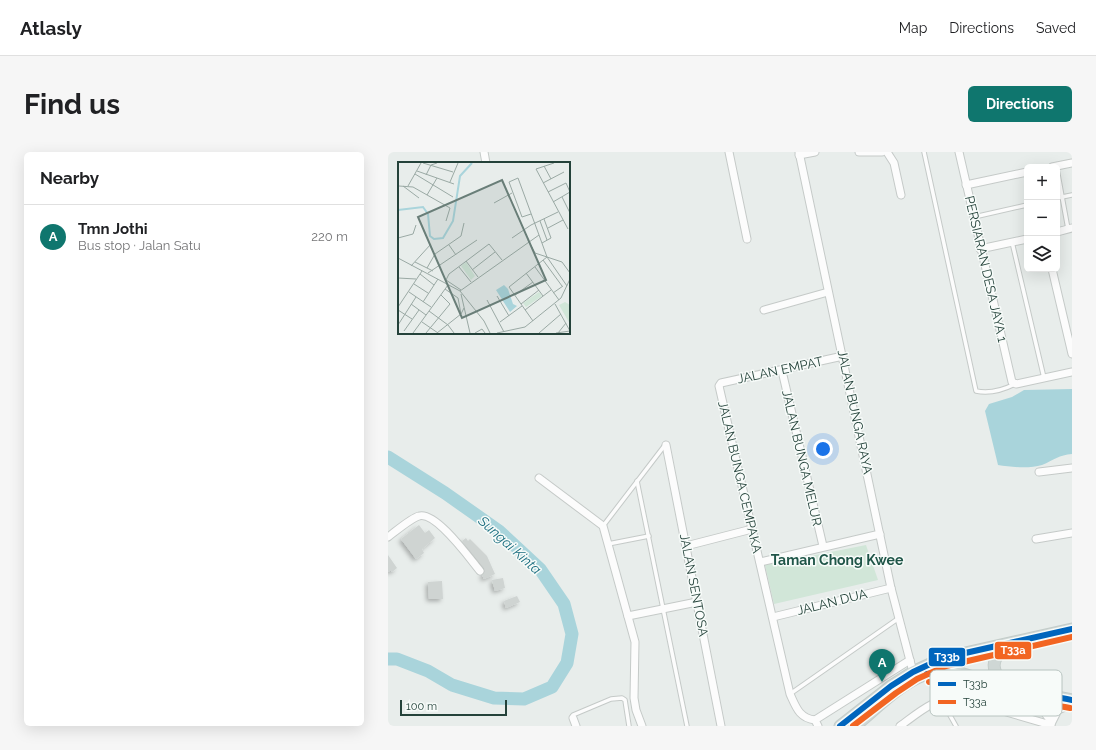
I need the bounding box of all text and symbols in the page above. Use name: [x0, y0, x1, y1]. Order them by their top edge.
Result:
text: Atlasly: [20, 17, 82, 39]
text: Map: [899, 20, 927, 36]
text: Directions: [949, 20, 1014, 36]
text: Saved: [1036, 20, 1076, 36]
button: Directions: [968, 86, 1072, 122]
text: Find us: [24, 88, 120, 121]
inset map: [398, 162, 570, 334]
map controls: [1024, 164, 1060, 272]
button: +: [1024, 164, 1060, 200]
text: Nearby: [40, 168, 99, 188]
street label: PERSIARAN DESA JAYA 1: [962, 194, 1010, 344]
button: −: [1024, 200, 1060, 236]
text: Tmn Jothi: [78, 220, 148, 238]
text: A: [49, 229, 57, 244]
text: 220 m: [311, 229, 348, 244]
button: layers: [1024, 236, 1060, 272]
text: Bus stop · Jalan Satu: [78, 238, 201, 253]
street label: JALAN BUNGA RAYA: [835, 349, 876, 476]
street label: JALAN EMPAT: [736, 354, 824, 386]
street label: JALAN BUNGA MELUR: [779, 389, 825, 527]
street label: JALAN BUNGA CEMPAKA: [715, 399, 765, 555]
your location: [813, 439, 833, 459]
water label: Sungai Kinta: [474, 512, 545, 577]
street label: JALAN SENTOSA: [677, 532, 711, 638]
district label: Taman Chong Kwee: [771, 552, 904, 568]
street label: JALAN DUA: [795, 586, 869, 618]
line badge: T33a: [994, 641, 1032, 660]
text: T33a: [1000, 644, 1026, 657]
line badge: T33b: [928, 647, 966, 667]
pin: A: [869, 649, 895, 682]
text: T33b: [934, 651, 960, 664]
legend: [930, 670, 1062, 716]
text: T33b: [963, 678, 988, 691]
text: T33a: [963, 696, 987, 709]
scale bar: [400, 698, 507, 717]
text: 100 m: [406, 700, 437, 713]

